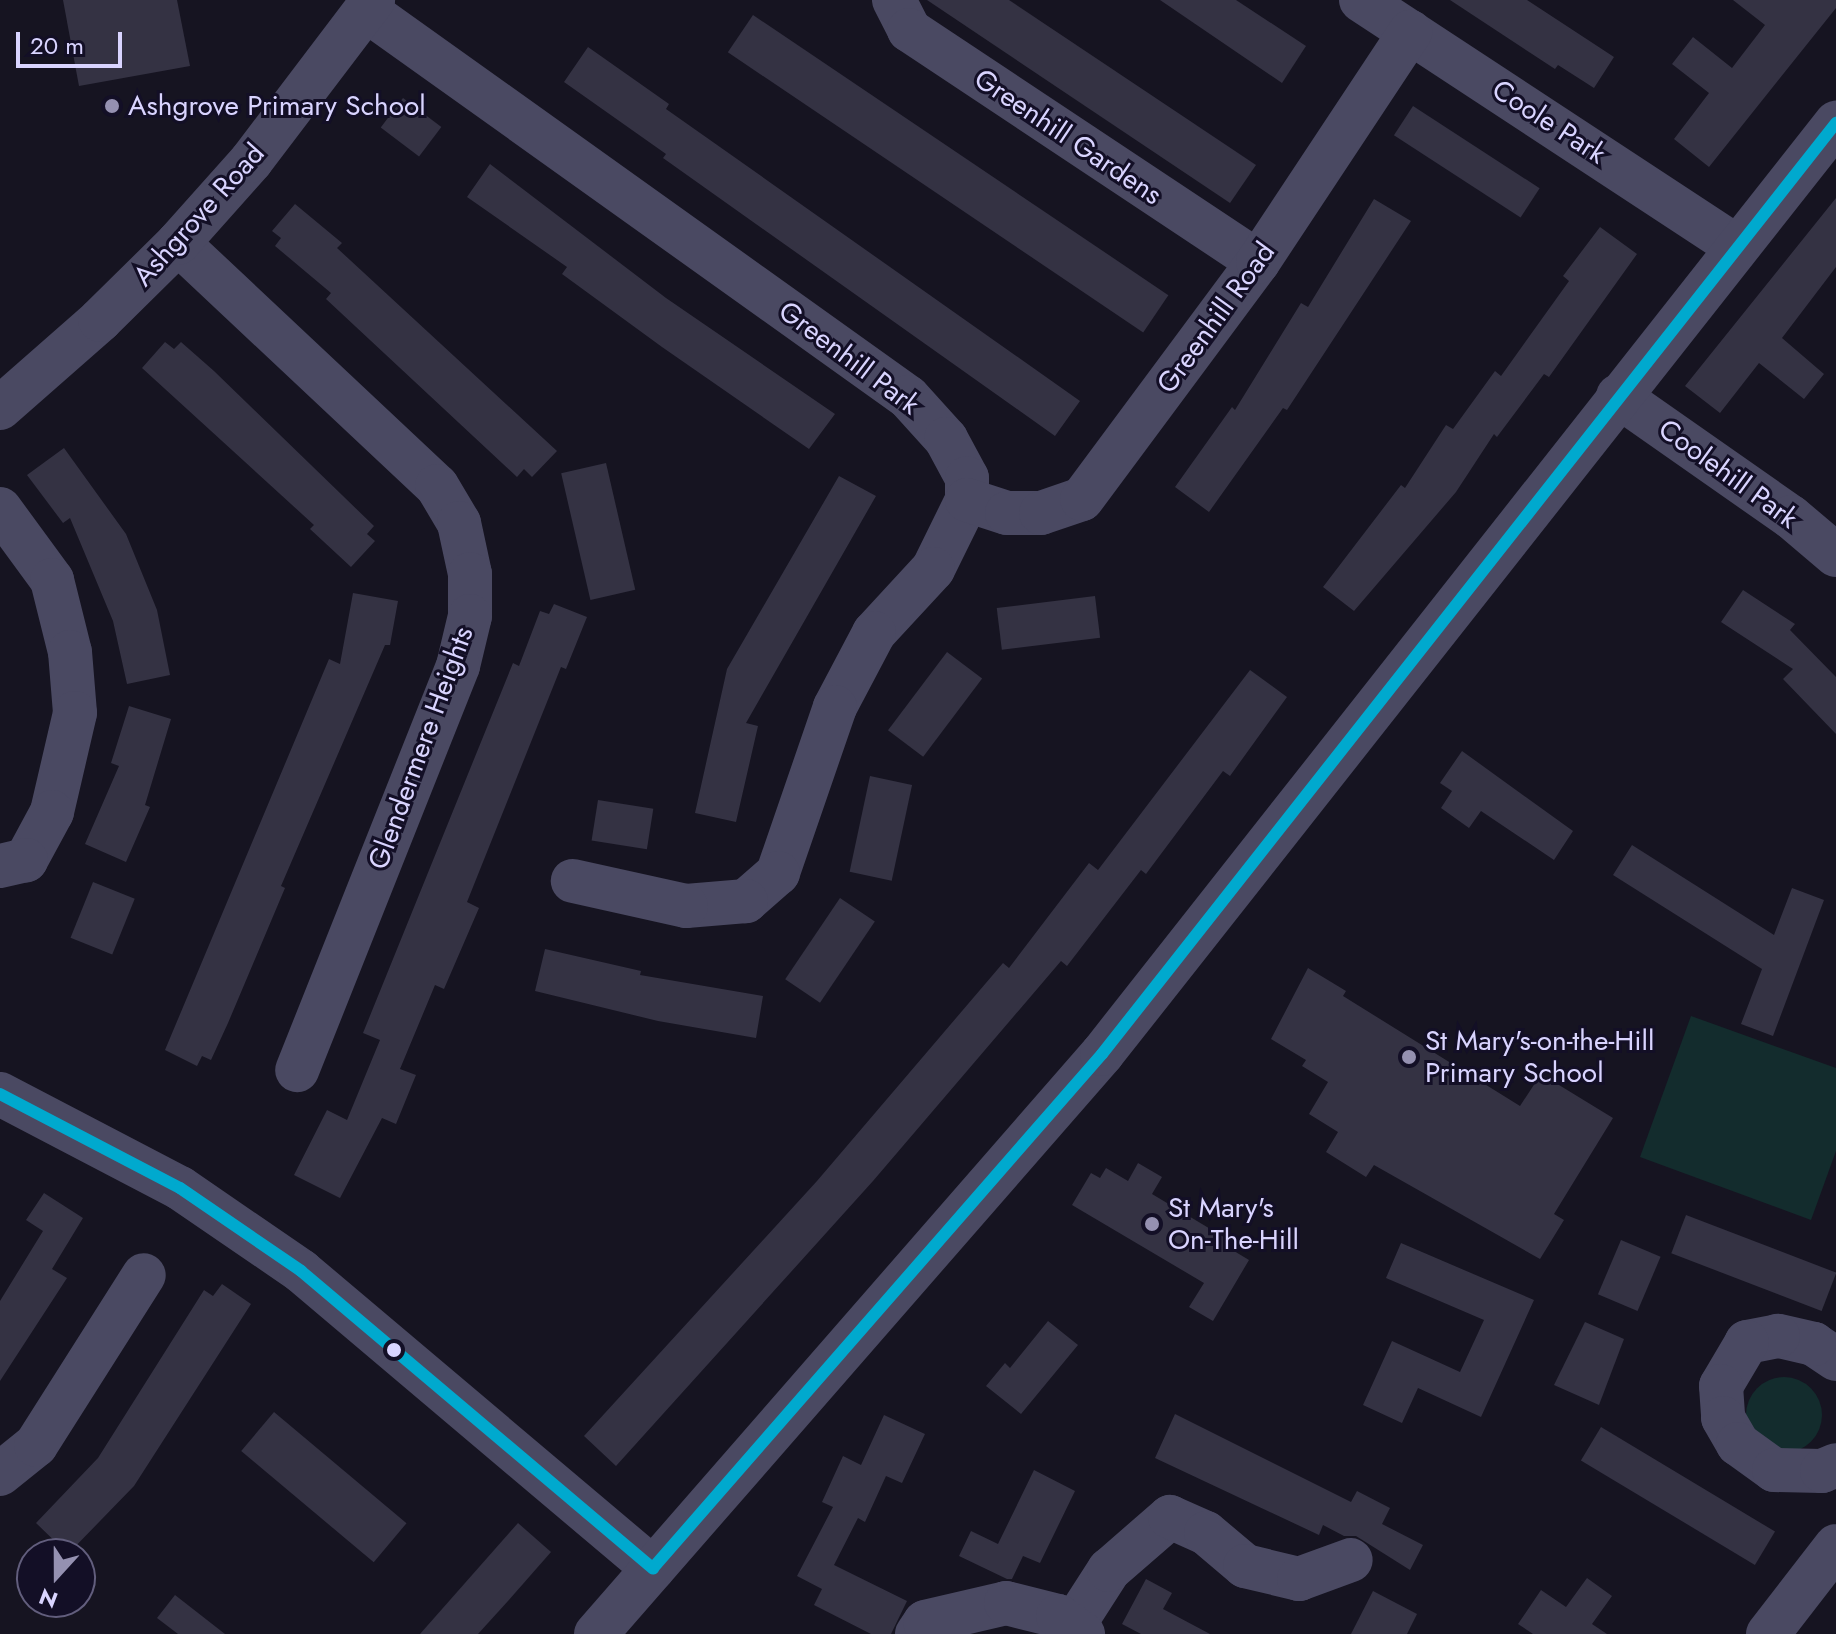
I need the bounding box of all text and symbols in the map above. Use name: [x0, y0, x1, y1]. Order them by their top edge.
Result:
scale bar: [20, 16, 126, 66]
text: 20 m: [30, 28, 84, 63]
street label: Greenhill Gardens: [968, 62, 1168, 212]
street label: Coole Park: [1486, 73, 1612, 171]
place label: Ashgrove Primary School: [128, 89, 426, 123]
marker: Ashgrove Primary School: [103, 97, 121, 115]
street label: Ashgrove Road: [126, 137, 272, 293]
street label: Greenhill Road: [1150, 236, 1282, 400]
street label: Greenhill Park: [772, 294, 926, 422]
street label: Coolehill Park: [1652, 412, 1804, 536]
street label: Glendermere Heights: [361, 622, 481, 874]
place label: St Mary's-on-the-Hill Primary School: [1425, 1024, 1654, 1090]
marker: St Mary's-on-the-Hill Primary School: [1400, 1048, 1418, 1066]
place label: St Mary's On-The-Hill: [1168, 1191, 1299, 1257]
marker: St Mary's On-The-Hill: [1143, 1215, 1161, 1233]
unlabelled marker: [386, 1342, 402, 1358]
north arrow: [16, 1538, 96, 1618]
text: N: [34, 1580, 62, 1617]

